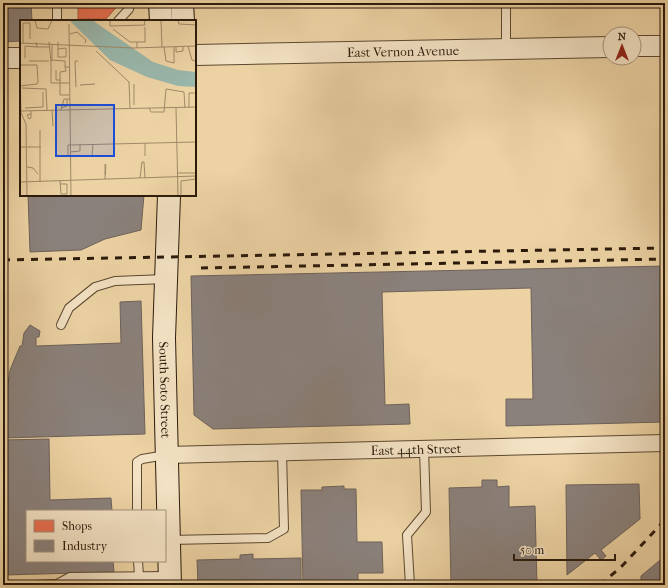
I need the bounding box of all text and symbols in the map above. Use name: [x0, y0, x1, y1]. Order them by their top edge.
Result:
inset map: [20, 20, 196, 196]
north arrow: [602, 26, 642, 66]
text: N: [618, 30, 627, 43]
street label: East Vernon Avenue: [347, 43, 460, 60]
street label: South Soto Street: [156, 341, 173, 439]
street label: East 44th Street: [370, 441, 462, 458]
legend: [26, 510, 166, 562]
text: Shops: [62, 519, 92, 533]
scale bar: [514, 536, 615, 562]
text: Industry: [62, 539, 108, 553]
text: 50 m: [520, 543, 544, 557]

